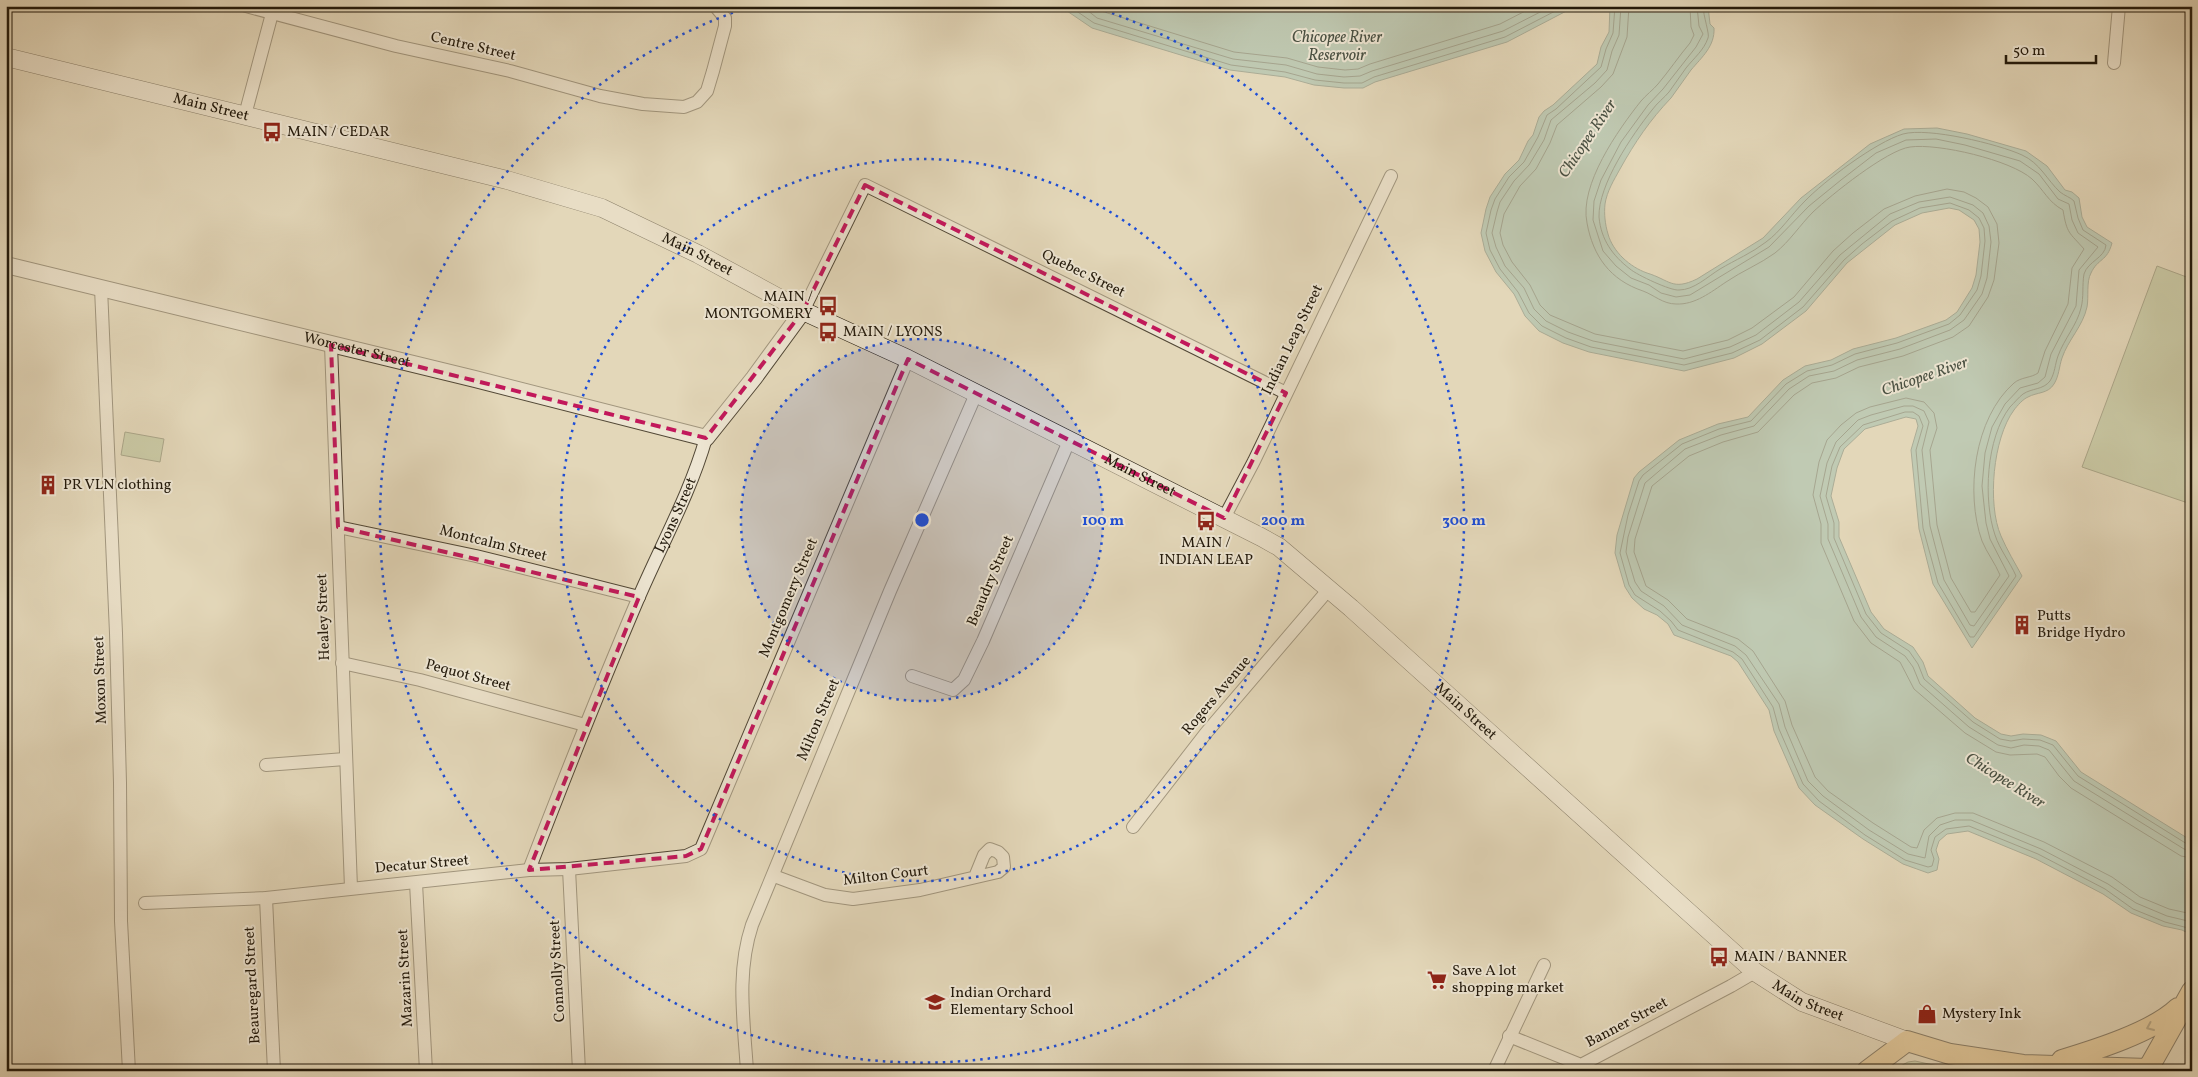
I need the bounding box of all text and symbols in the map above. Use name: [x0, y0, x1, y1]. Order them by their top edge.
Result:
street label: Centre Street: [428, 27, 518, 67]
water label: Chicopee River Reservoir: [1292, 27, 1383, 67]
scale bar: [2006, 32, 2096, 64]
text: 50 m: [2013, 41, 2045, 62]
street label: Main Street: [171, 88, 251, 127]
water label: Chicopee River: [1554, 95, 1623, 183]
bus stop icon: MAIN / CEDAR: [261, 121, 283, 143]
place label: MAIN / CEDAR: [287, 122, 390, 143]
street label: Main Street: [658, 228, 737, 281]
street label: Quebec Street: [1038, 245, 1128, 303]
street label: Indian Leap Street: [1257, 281, 1329, 399]
place label: MAIN / MONTGOMERY: [704, 287, 814, 325]
bus stop icon: MAIN / MONTGOMERY: [817, 295, 839, 317]
bus stop icon: MAIN / LYONS: [817, 321, 839, 343]
place label: MAIN / LYONS: [843, 322, 942, 343]
street label: Worcester Street: [301, 327, 412, 373]
water label: Chicopee River: [1879, 352, 1972, 402]
street label: Main Street: [1101, 449, 1179, 503]
building icon: PR VLN clothing: [37, 474, 59, 496]
street label: Lyons Street: [650, 474, 702, 557]
place label: PR VLN clothing: [63, 475, 172, 496]
bus stop icon: MAIN / INDIAN LEAP: [1195, 510, 1217, 532]
centre of rings: [913, 511, 931, 529]
text: 100 m: [1082, 511, 1125, 532]
text: 200 m: [1261, 511, 1305, 532]
text: 300 m: [1442, 511, 1486, 532]
street label: Montcalm Street: [437, 521, 549, 567]
street label: Beaudry Street: [962, 532, 1020, 630]
place label: MAIN / INDIAN LEAP: [1159, 533, 1253, 571]
street label: Montgomery Street: [754, 535, 824, 661]
street label: Healey Street: [312, 573, 336, 661]
place label: Putts Bridge Hydro: [2037, 606, 2125, 644]
building icon: Putts Bridge Hydro: [2011, 614, 2033, 636]
street label: Moxon Street: [89, 636, 113, 724]
street label: Rogers Avenue: [1178, 652, 1256, 740]
street label: Pequot Street: [423, 655, 513, 697]
street label: Milton Street: [792, 676, 846, 764]
street label: Main Street: [1430, 678, 1501, 745]
water label: Chicopee River: [1961, 748, 2050, 815]
street label: Decatur Street: [374, 850, 470, 880]
street label: Milton Court: [842, 860, 930, 892]
street label: Connolly Street: [545, 919, 571, 1023]
street label: Beauregard Street: [239, 926, 267, 1044]
street label: Mazarin Street: [393, 928, 419, 1028]
bus stop icon: MAIN / BANNER: [1708, 946, 1730, 968]
place label: MAIN / BANNER: [1734, 947, 1847, 968]
place label: Save A lot shopping market: [1452, 961, 1564, 999]
supermarket icon: Save A lot shopping market: [1426, 969, 1448, 991]
street label: Main Street: [1768, 975, 1846, 1027]
place label: Indian Orchard Elementary School: [950, 983, 1073, 1021]
school or university icon: Indian Orchard Elementary School: [924, 991, 946, 1013]
street label: Banner Street: [1582, 993, 1672, 1053]
shop icon: Mystery Ink: [1916, 1003, 1938, 1025]
place label: Mystery Ink: [1942, 1004, 2021, 1025]
one-way arrow: [2146, 1020, 2155, 1031]

